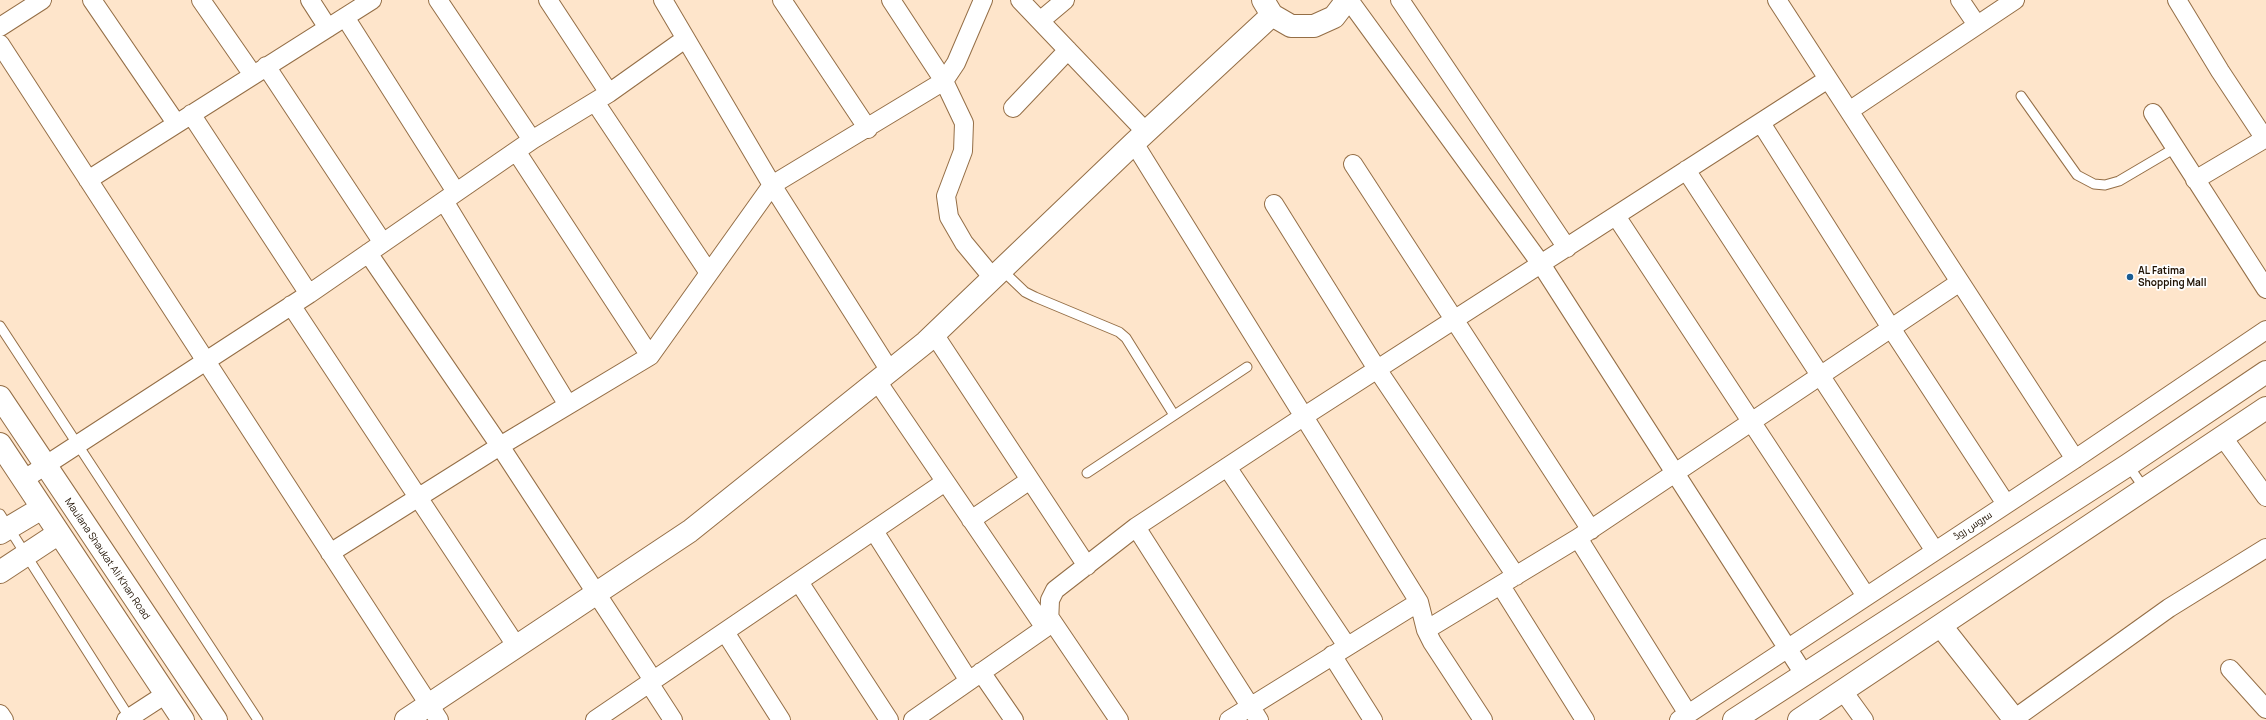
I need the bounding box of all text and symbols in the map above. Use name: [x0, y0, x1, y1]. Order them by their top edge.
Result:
place label: AL Fatima Shopping Mall: [2138, 265, 2206, 288]
marker: AL Fatima Shopping Mall: [2125, 272, 2135, 282]
street label: Maulana Shaukat Ali Khan Road: [62, 496, 152, 622]
street label: سروس روڈ: [1951, 509, 1995, 543]

